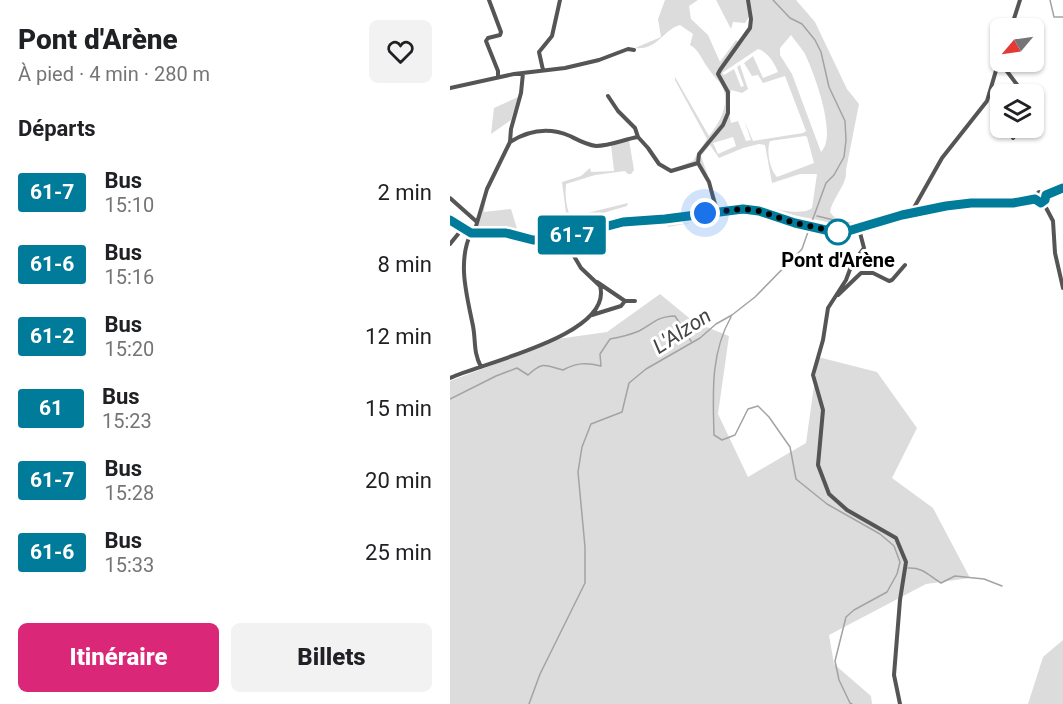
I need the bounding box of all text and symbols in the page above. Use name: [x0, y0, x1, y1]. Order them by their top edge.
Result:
north arrow: [990, 18, 1044, 72]
map controls: [990, 18, 1044, 138]
button: heart: [369, 20, 432, 83]
text: Pont d'Arène: [18, 23, 178, 56]
text: À pied · 4 min · 280 m: [18, 62, 210, 86]
button: layers: [990, 84, 1044, 138]
text: Départs: [18, 116, 96, 141]
text: Bus: [104, 168, 142, 193]
text: 61-7: [30, 180, 74, 204]
text: 2 min: [377, 180, 432, 205]
text: 15:10: [104, 193, 154, 217]
your location: [690, 198, 720, 228]
line badge: 61-7: [530, 216, 614, 254]
marker: Pont d'Arène: [825, 219, 851, 245]
text: 61-7: [550, 223, 594, 247]
text: Bus: [104, 240, 142, 265]
place label: Pont d'Arène: [781, 248, 895, 272]
text: 61-6: [30, 252, 74, 276]
text: 8 min: [377, 252, 432, 277]
text: 15:16: [104, 265, 154, 289]
water label: L'Alzon: [648, 303, 716, 359]
text: Bus: [104, 312, 142, 337]
text: 61-2: [30, 324, 74, 348]
text: 12 min: [365, 324, 432, 349]
text: 15:20: [104, 337, 154, 361]
text: Bus: [102, 384, 140, 409]
text: 61: [39, 396, 63, 420]
text: 15 min: [365, 396, 432, 421]
text: 15:23: [102, 409, 152, 433]
text: Bus: [104, 456, 142, 481]
text: 61-7: [30, 468, 74, 492]
text: 20 min: [365, 468, 432, 493]
text: 15:28: [104, 481, 154, 505]
text: Bus: [104, 528, 142, 553]
text: 61-6: [30, 540, 74, 564]
text: 25 min: [365, 540, 432, 565]
text: 15:33: [104, 553, 154, 577]
button: Itinéraire: [18, 623, 219, 692]
button: Billets: [231, 623, 432, 692]

